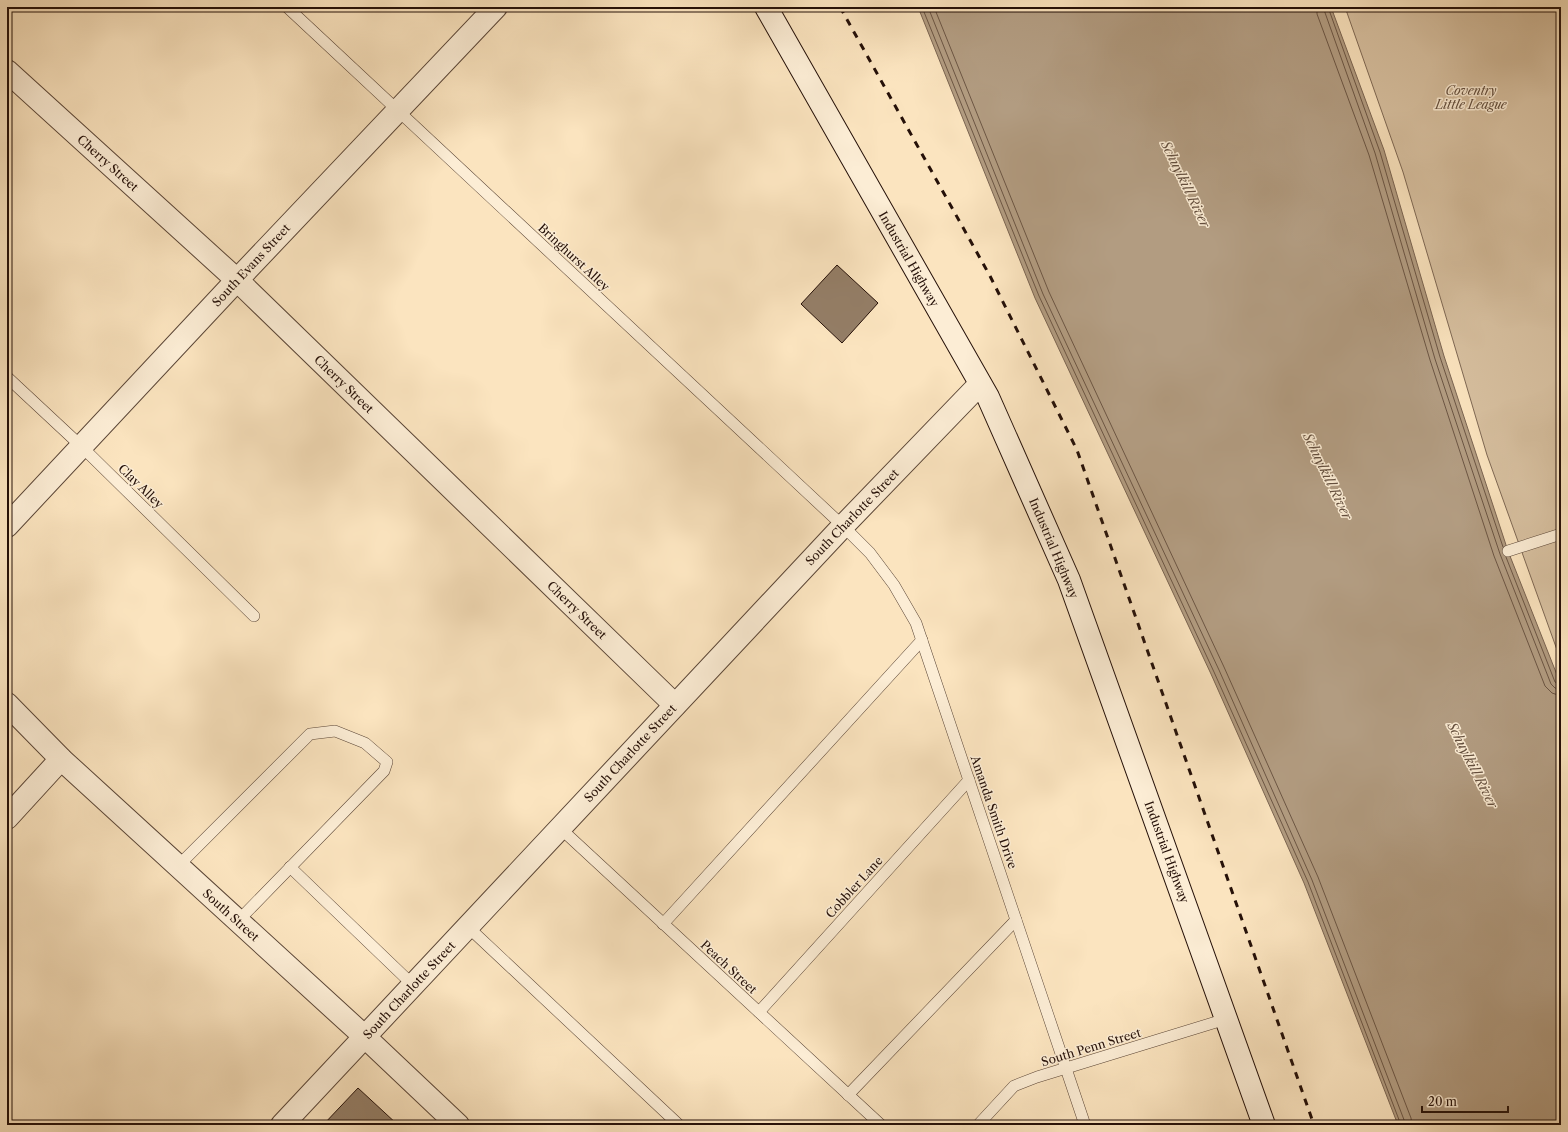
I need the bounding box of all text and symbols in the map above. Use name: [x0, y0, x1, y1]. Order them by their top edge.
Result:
park label: Coventry Little League: [1434, 83, 1508, 112]
street label: Cherry Street: [74, 132, 142, 195]
water label: Schuylkill River: [1158, 137, 1214, 231]
street label: Industrial Highway: [876, 209, 943, 310]
street label: South Evans Street: [209, 220, 294, 309]
street label: Bringhurst Alley: [535, 220, 613, 294]
street label: Cherry Street: [311, 352, 377, 417]
water label: Schuylkill River: [1300, 429, 1356, 523]
street label: Clay Alley: [115, 461, 167, 511]
street label: South Charlotte Street: [802, 465, 903, 568]
street label: Industrial Highway: [1026, 496, 1082, 601]
street label: Cherry Street: [544, 578, 610, 643]
street label: South Charlotte Street: [581, 700, 680, 805]
water label: Schuylkill River: [1444, 718, 1502, 811]
street label: Amanda Smith Drive: [967, 752, 1021, 871]
street label: Industrial Highway: [1142, 799, 1193, 905]
street label: Cobbler Lane: [822, 853, 886, 921]
street label: South Street: [200, 886, 263, 945]
street label: South Charlotte Street: [360, 937, 459, 1042]
street label: Peach Street: [698, 937, 761, 997]
street label: South Penn Street: [1039, 1024, 1143, 1069]
scale bar: [1422, 1088, 1508, 1114]
text: 20 m: [1428, 1094, 1457, 1109]

